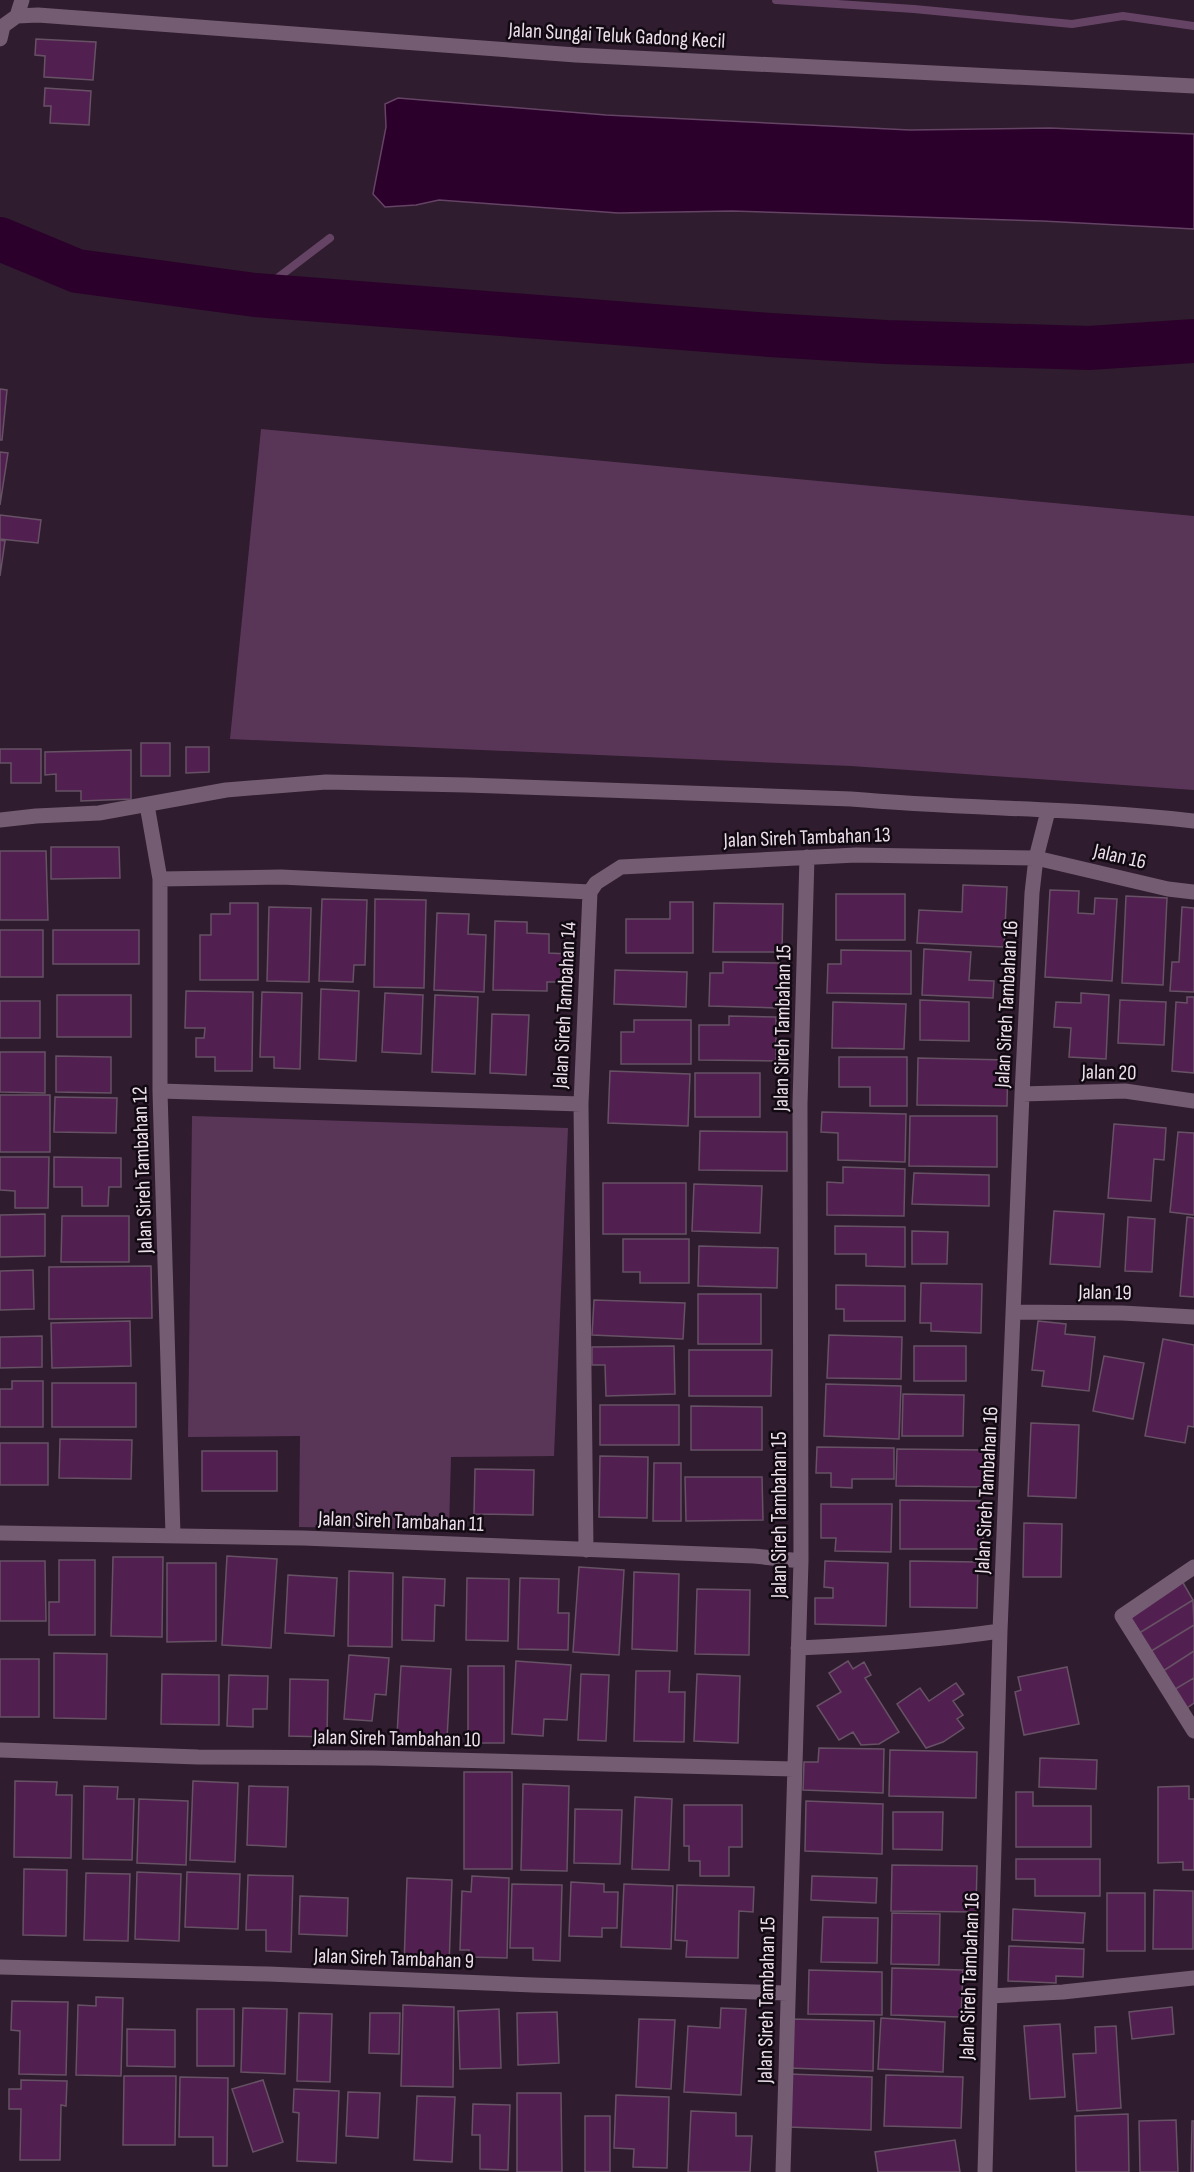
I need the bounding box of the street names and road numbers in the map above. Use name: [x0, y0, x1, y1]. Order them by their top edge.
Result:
street label: Jalan Sungai Teluk Gadong Kecil: [507, 17, 726, 54]
street label: Jalan Sireh Tambahan 13: [722, 822, 891, 853]
street label: Jalan 16: [1090, 838, 1149, 875]
street label: Jalan Sireh Tambahan 16: [990, 920, 1023, 1089]
street label: Jalan Sireh Tambahan 14: [548, 921, 581, 1090]
street label: Jalan Sireh Tambahan 15: [769, 944, 796, 1113]
street label: Jalan 20: [1080, 1060, 1137, 1085]
street label: Jalan Sireh Tambahan 12: [127, 1086, 158, 1255]
street label: Jalan 19: [1077, 1280, 1132, 1305]
street label: Jalan Sireh Tambahan 16: [970, 1406, 1003, 1575]
street label: Jalan Sireh Tambahan 15: [767, 1432, 792, 1599]
street label: Jalan Sireh Tambahan 11: [317, 1506, 485, 1537]
street label: Jalan Sireh Tambahan 10: [312, 1725, 481, 1752]
street label: Jalan Sireh Tambahan 16: [954, 1892, 985, 2061]
street label: Jalan Sireh Tambahan 15: [753, 1916, 780, 2085]
street label: Jalan Sireh Tambahan 9: [312, 1943, 475, 1974]

